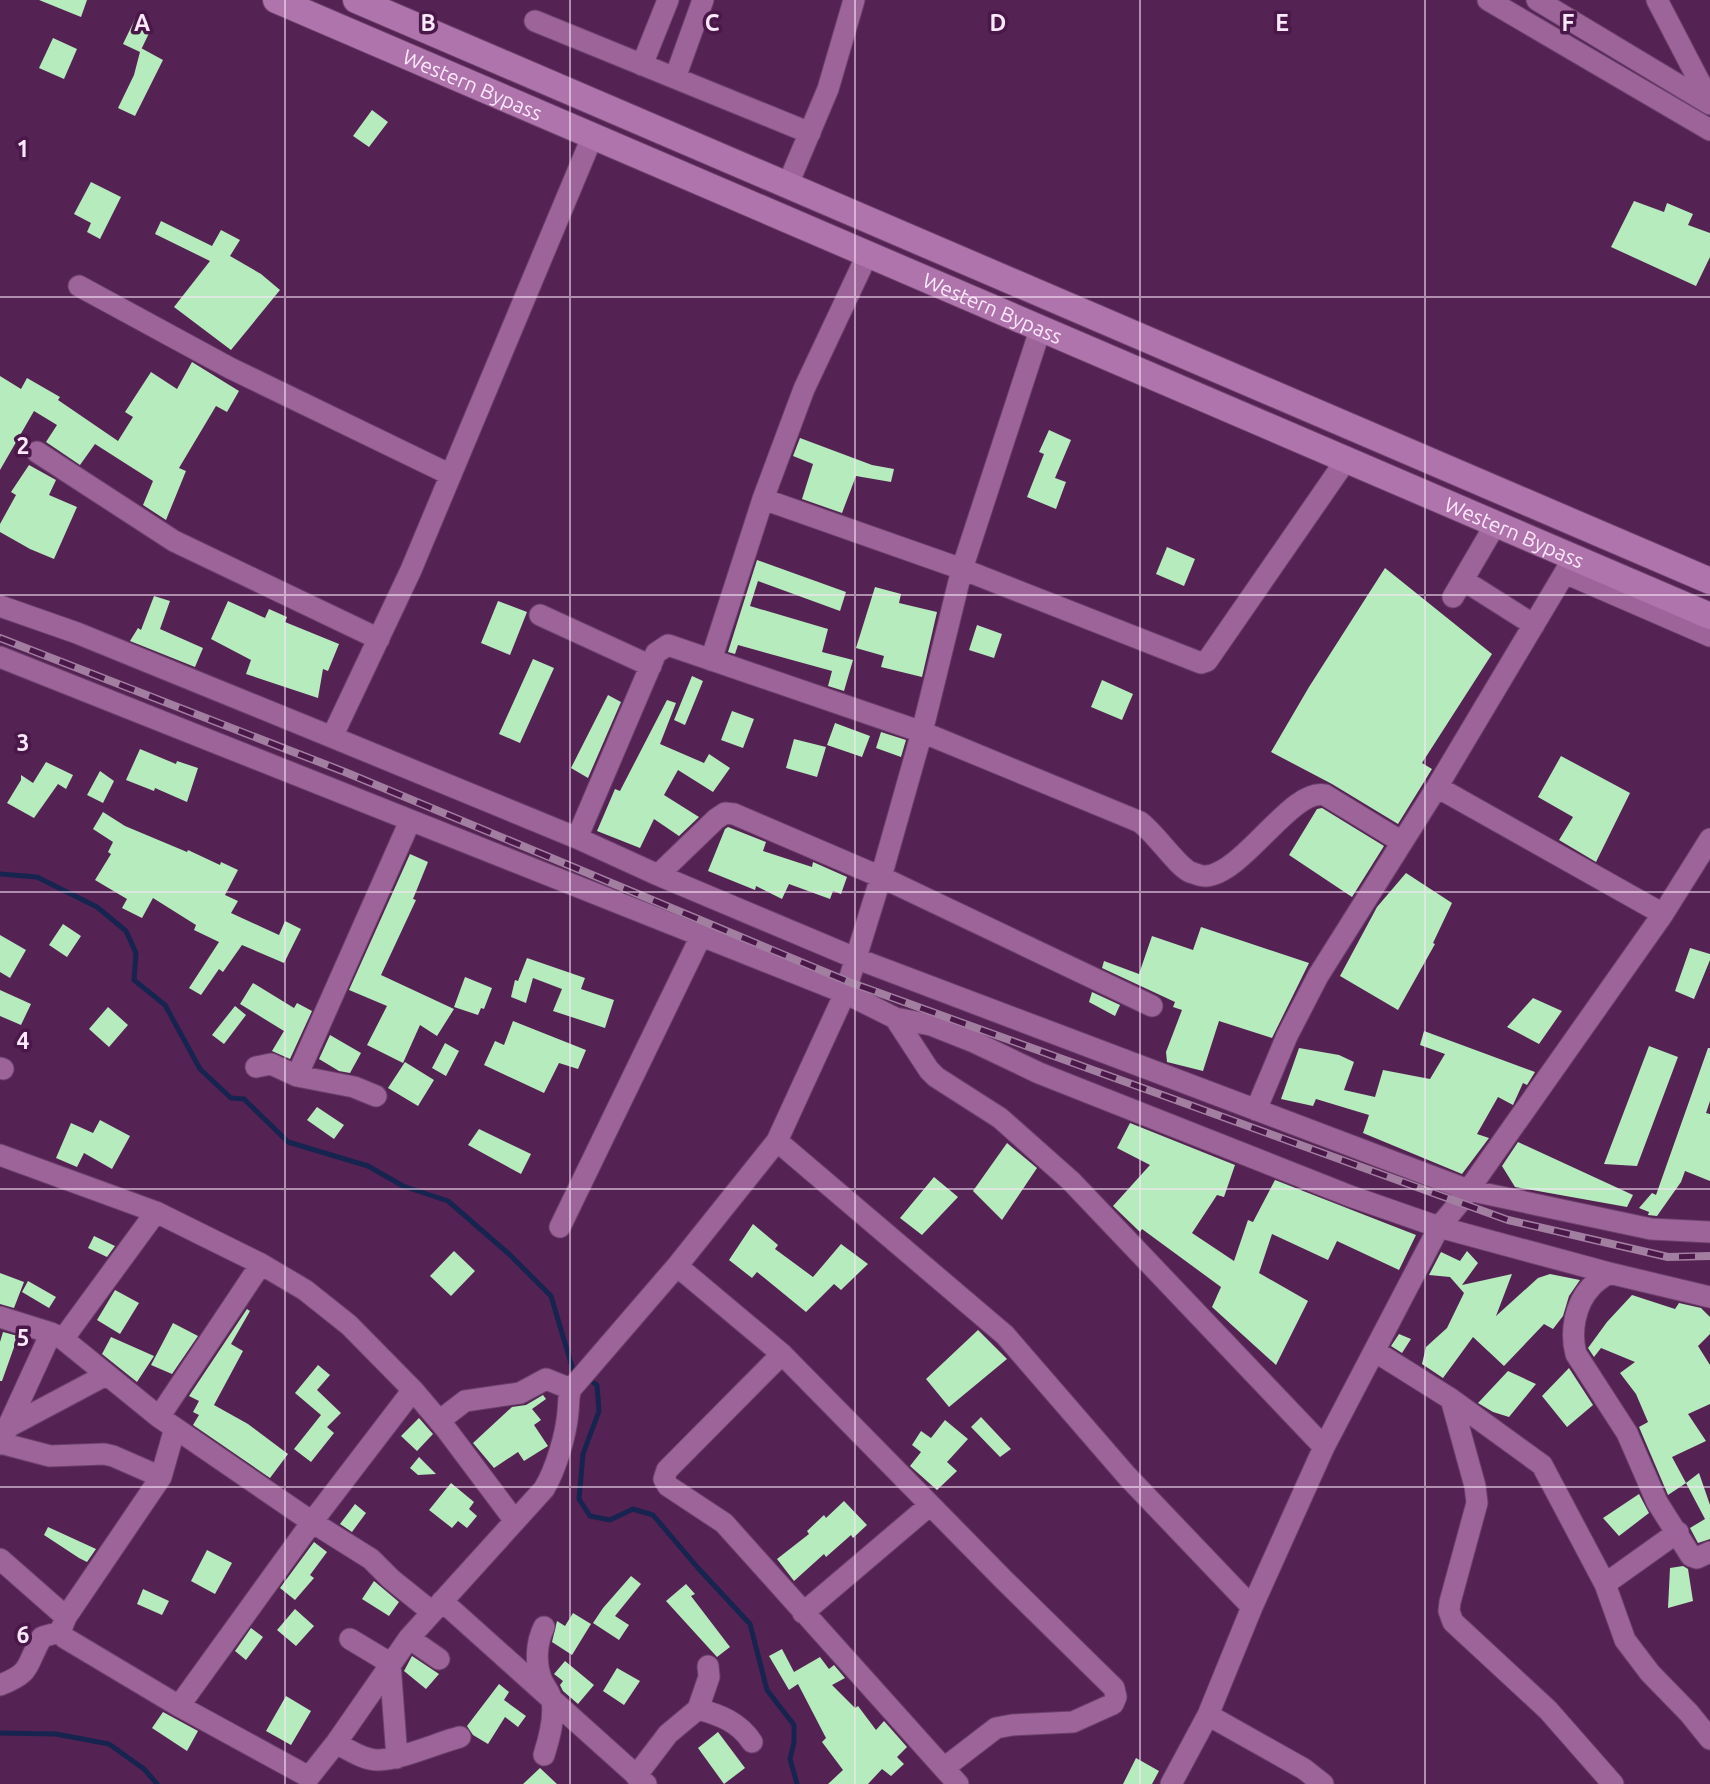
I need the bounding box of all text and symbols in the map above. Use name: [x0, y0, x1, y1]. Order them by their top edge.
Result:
text: A: [134, 10, 150, 35]
text: B: [420, 10, 436, 35]
text: C: [705, 10, 720, 35]
text: D: [990, 10, 1006, 35]
text: E: [1275, 10, 1289, 35]
text: F: [1562, 10, 1575, 35]
street label: Western Bypass: [399, 44, 546, 125]
text: 1: [17, 136, 29, 161]
street label: Western Bypass: [919, 267, 1066, 348]
text: 2: [17, 433, 29, 458]
street label: Western Bypass: [1441, 492, 1588, 573]
text: 3: [17, 730, 29, 755]
text: 4: [17, 1028, 30, 1053]
text: 5: [17, 1325, 29, 1350]
text: 6: [17, 1622, 30, 1647]

